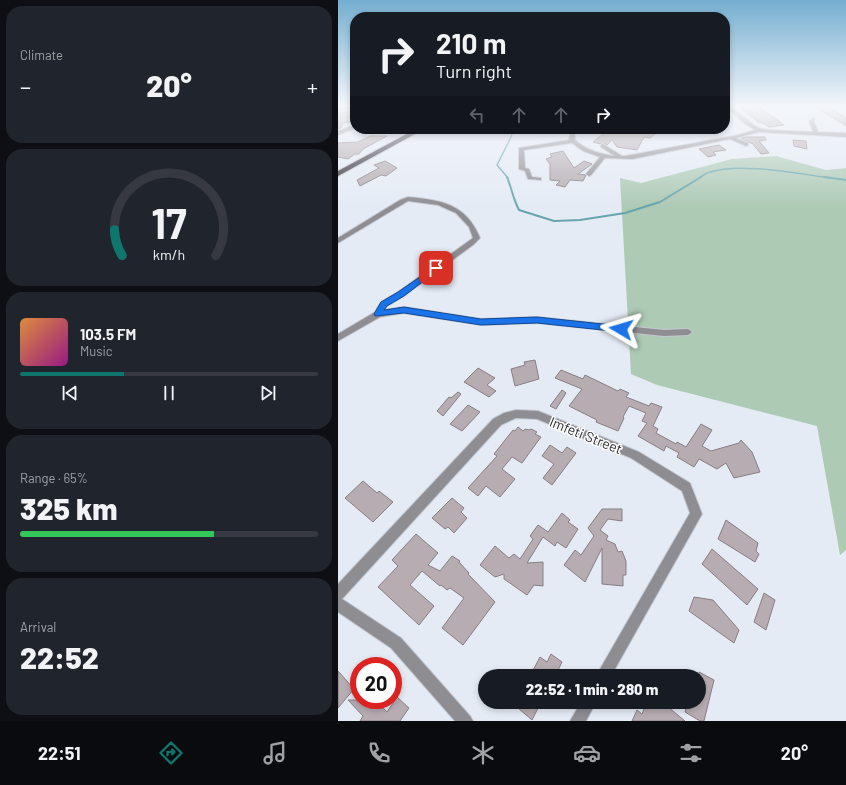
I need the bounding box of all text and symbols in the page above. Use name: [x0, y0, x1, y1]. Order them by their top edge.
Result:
text: 210 m: [436, 26, 506, 60]
icon: right: [370, 28, 422, 80]
text: Climate: [20, 47, 63, 63]
text: Turn right: [436, 60, 512, 82]
text: 20°: [146, 67, 192, 103]
text: −: [20, 73, 31, 99]
text: +: [307, 73, 318, 99]
icon: left: [466, 104, 488, 126]
icon: ahead: [508, 104, 530, 126]
icon: ahead: [550, 104, 572, 126]
icon: right: [592, 104, 614, 126]
text: 17: [151, 196, 187, 246]
text: km/h: [153, 245, 185, 262]
pin: [419, 251, 453, 285]
icon: arrive: [425, 257, 447, 279]
position arrow: [600, 308, 642, 350]
text: 103.5 FM: [80, 325, 136, 343]
text: Music: [80, 343, 113, 359]
icon: previous: [59, 382, 81, 404]
icon: pause: [158, 382, 180, 404]
icon: next: [257, 382, 279, 404]
street label: Imfeti Street: [547, 413, 625, 457]
text: Range · 65%: [20, 470, 88, 486]
text: 325 km: [20, 490, 117, 526]
text: Arrival: [20, 619, 56, 635]
text: 22:52: [20, 639, 99, 675]
speed limit sign: 20: [350, 657, 402, 709]
text: 22:52 · 1 min · 280 m: [526, 680, 658, 698]
icon: directions: [157, 739, 185, 767]
icon: music: [261, 739, 289, 767]
icon: phone: [365, 739, 393, 767]
icon: climate: [469, 739, 497, 767]
icon: car: [573, 739, 601, 767]
icon: filters: [677, 739, 705, 767]
text: 22:51: [38, 742, 81, 764]
text: 20°: [781, 742, 808, 764]

